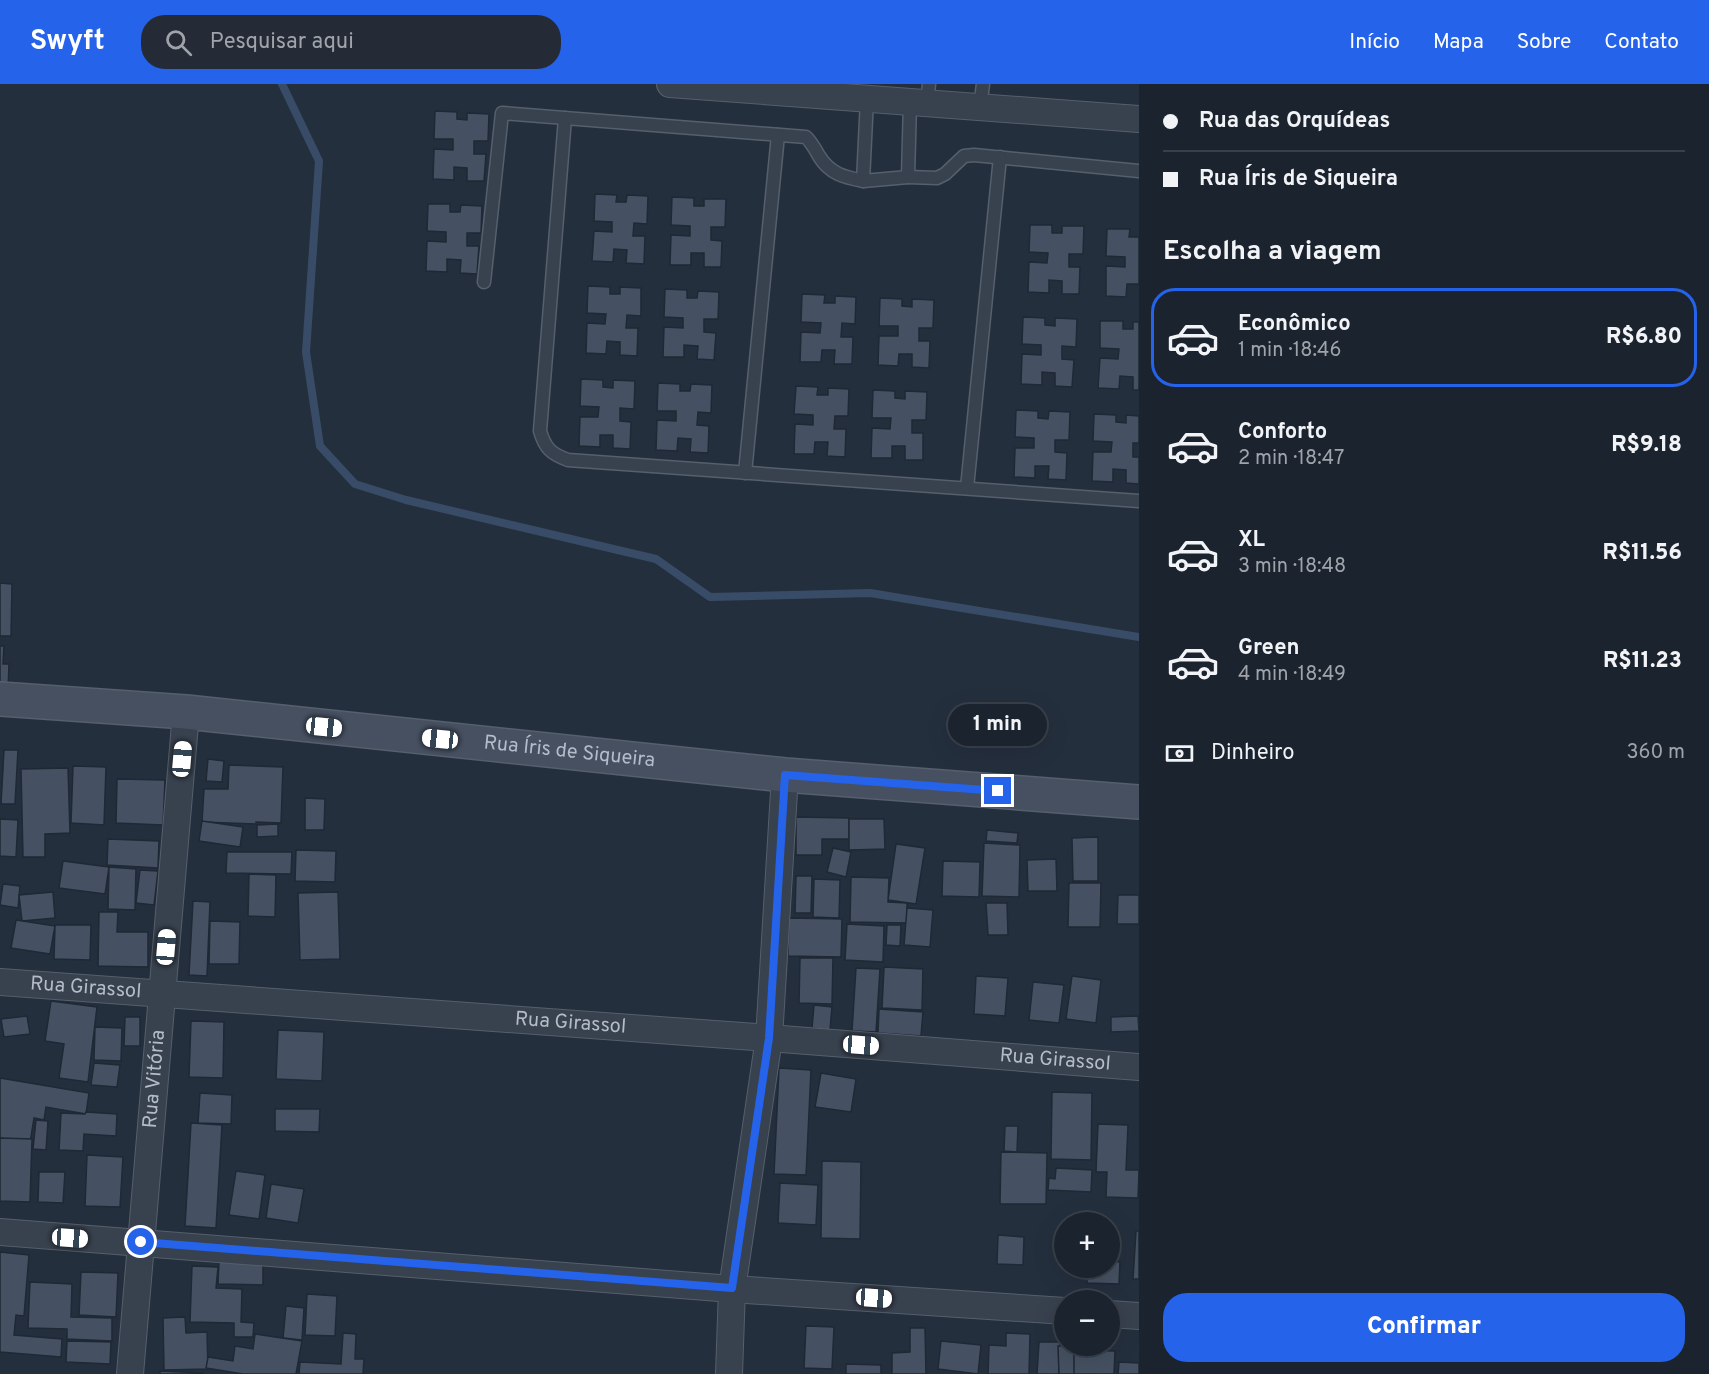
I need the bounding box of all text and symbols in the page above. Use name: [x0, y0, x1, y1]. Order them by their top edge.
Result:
search box: [141, 15, 561, 69]
text: Swyft: [30, 24, 105, 60]
icon: search: [162, 26, 195, 59]
text: Pesquisar aqui: [210, 29, 354, 56]
text: Início: [1349, 29, 1400, 56]
text: Mapa: [1433, 29, 1484, 56]
text: Sobre: [1517, 29, 1571, 56]
text: Contato: [1604, 29, 1679, 56]
text: Rua das Orquídeas: [1199, 108, 1390, 135]
text: Rua Íris de Siqueira: [1199, 166, 1398, 193]
text: Escolha a viagem: [1163, 235, 1382, 269]
icon: car: [1166, 311, 1220, 365]
text: Econômico: [1238, 311, 1351, 338]
text: R$6.80: [1606, 324, 1682, 351]
text: 1 min · 18:46: [1238, 338, 1341, 364]
icon: car: [1166, 419, 1220, 473]
text: Conforto: [1238, 419, 1327, 446]
text: R$9.18: [1611, 432, 1682, 459]
text: 2 min · 18:47: [1238, 446, 1344, 472]
icon: car: [1166, 527, 1220, 581]
text: XL: [1238, 527, 1265, 554]
text: R$11.56: [1603, 540, 1682, 567]
text: 3 min · 18:48: [1238, 554, 1346, 580]
icon: car: [1166, 635, 1220, 689]
text: Green: [1238, 635, 1300, 662]
text: R$11.23: [1603, 648, 1682, 675]
text: 4 min · 18:49: [1238, 662, 1346, 688]
callout: 1 min: [948, 704, 1048, 746]
text: 1 min: [973, 712, 1022, 738]
car: [305, 716, 343, 738]
car: [421, 728, 459, 750]
street label: Rua Íris de Siqueira: [482, 730, 656, 774]
icon: cash: [1163, 737, 1196, 770]
car: [171, 740, 193, 778]
text: Dinheiro: [1211, 740, 1294, 767]
text: 360 m: [1627, 740, 1685, 766]
route end: [984, 777, 1011, 804]
car: [155, 928, 177, 966]
street label: Rua Girassol: [29, 971, 142, 1005]
street label: Rua Girassol: [514, 1007, 627, 1041]
street label: Rua Vitória: [138, 1029, 172, 1129]
car: [842, 1035, 880, 1055]
street label: Rua Girassol: [999, 1043, 1112, 1078]
map controls: [1054, 1212, 1120, 1356]
button: +: [1054, 1212, 1120, 1278]
car: [51, 1228, 89, 1248]
route start: [127, 1228, 154, 1255]
car: [855, 1288, 893, 1308]
button: −: [1054, 1290, 1120, 1356]
button: Confirmar: [1163, 1293, 1685, 1362]

